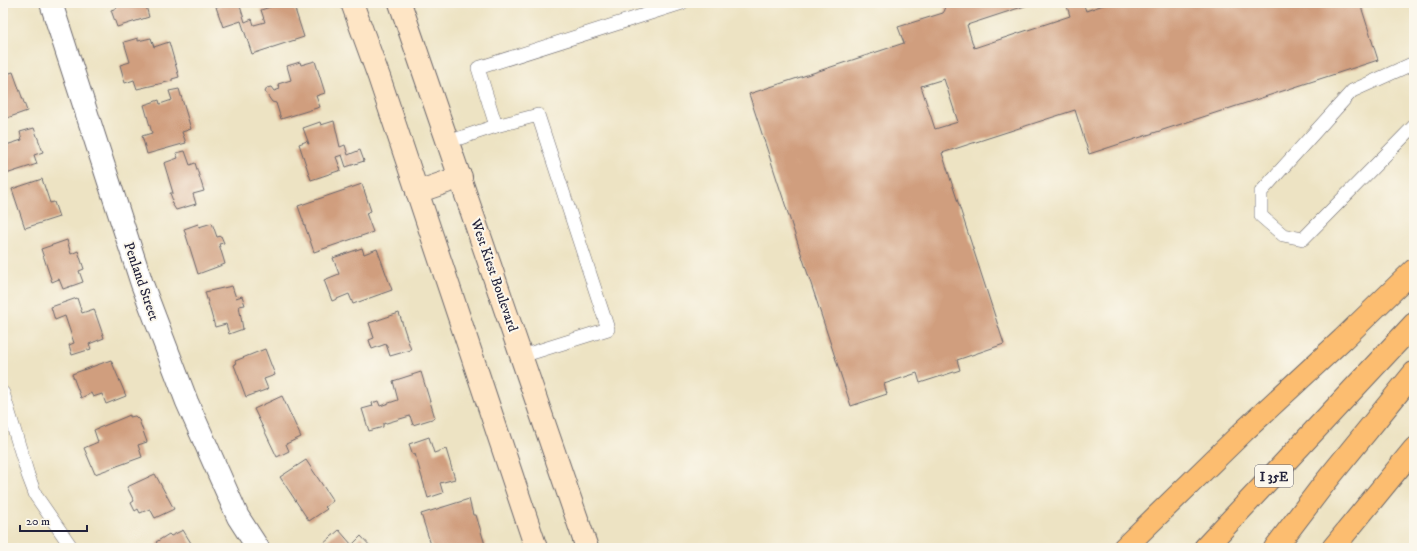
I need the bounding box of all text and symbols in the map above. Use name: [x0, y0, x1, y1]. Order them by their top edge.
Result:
street label: West Kiest Boulevard: [466, 216, 522, 334]
street label: Penland Street: [119, 240, 163, 323]
road number: I 35E: [1255, 465, 1293, 487]
scale bar: [20, 507, 87, 533]
text: 20 m: [26, 514, 50, 529]

